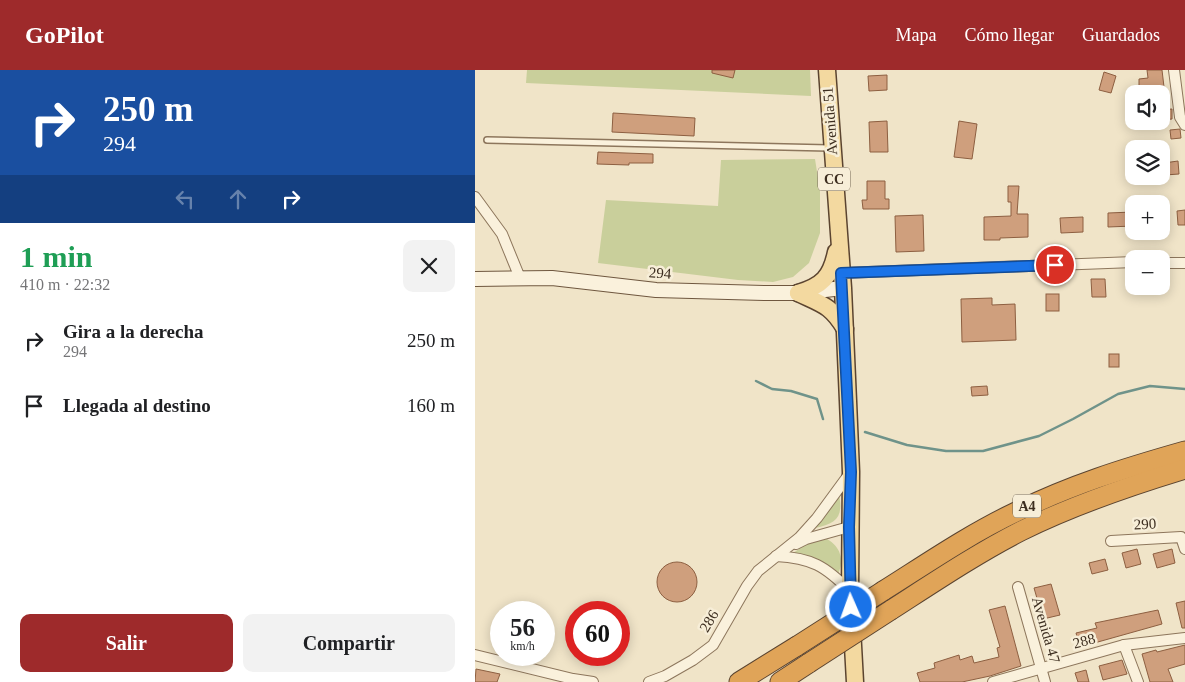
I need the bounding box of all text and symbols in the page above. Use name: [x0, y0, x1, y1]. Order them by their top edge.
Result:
text: GoPilot: [25, 22, 104, 48]
text: Mapa: [896, 25, 937, 45]
text: Cómo llegar: [965, 25, 1054, 45]
text: Guardados: [1082, 25, 1160, 45]
map controls: [1125, 85, 1170, 295]
button: sound: [1125, 85, 1170, 130]
street label: Avenida 51: [820, 86, 840, 156]
icon: right: [20, 90, 85, 155]
text: 250 m: [103, 90, 193, 129]
text: 294: [103, 131, 136, 156]
button: layers: [1125, 140, 1170, 185]
road number: CC: [818, 168, 850, 190]
icon: left: [171, 185, 199, 213]
icon: ahead: [224, 185, 252, 213]
icon: right: [277, 185, 305, 213]
button: +: [1125, 195, 1170, 240]
text: 1 min: [20, 240, 93, 273]
button: close: [403, 240, 455, 292]
pin: [1034, 244, 1076, 286]
button: −: [1125, 250, 1170, 295]
icon: arrive: [1041, 251, 1069, 279]
street label: 294: [648, 264, 672, 282]
text: 410 m · 22:32: [20, 276, 110, 293]
text: Gira a la derecha: [63, 321, 204, 342]
icon: right: [20, 327, 48, 355]
text: 250 m: [407, 330, 455, 351]
text: 294: [63, 343, 87, 360]
icon: arrive: [20, 392, 48, 420]
text: Llegada al destino: [63, 395, 211, 416]
text: 160 m: [407, 395, 455, 416]
road number: A4: [1013, 494, 1041, 518]
street label: 290: [1133, 515, 1157, 533]
position arrow: [824, 580, 876, 632]
street label: Avenida 47: [1029, 595, 1063, 666]
speed limit sign: 60: [565, 601, 630, 666]
street label: 286: [696, 607, 722, 635]
button: Salir: [20, 614, 233, 672]
button: Compartir: [243, 614, 455, 672]
text: 56: [510, 614, 535, 641]
street label: 288: [1071, 630, 1097, 652]
text: km/h: [510, 639, 535, 653]

